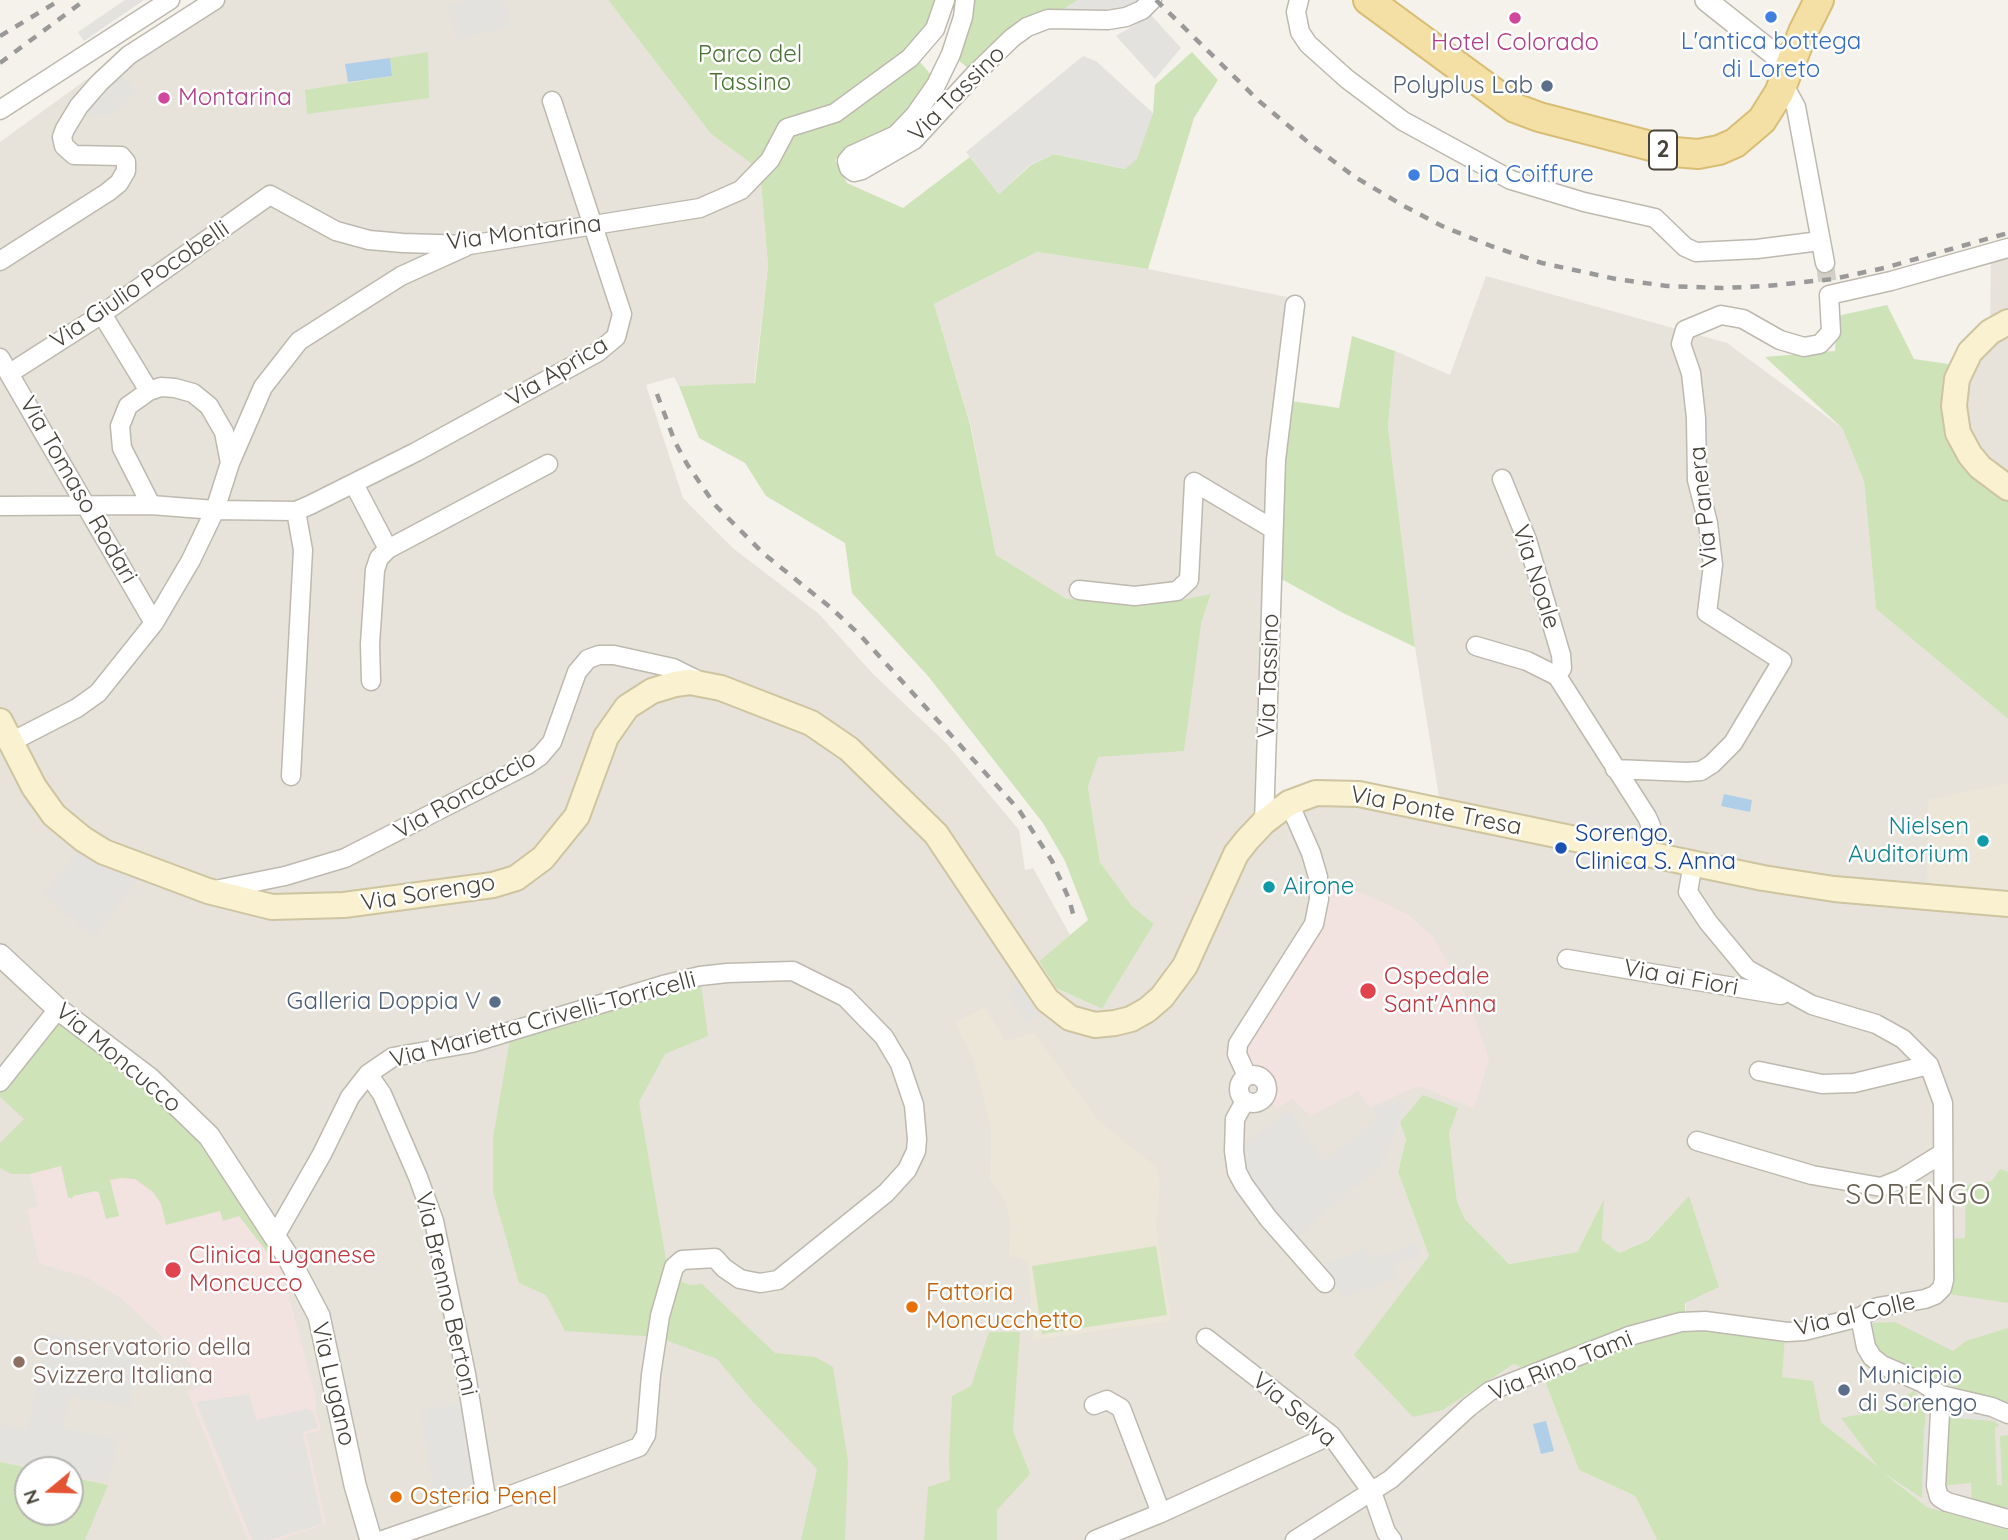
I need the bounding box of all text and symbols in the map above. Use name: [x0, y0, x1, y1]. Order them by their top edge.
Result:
marker: L'antica bottega di Loreto: [1763, 9, 1779, 25]
marker: Hotel Colorado: [1507, 10, 1523, 26]
place label: L'antica bottega di Loreto: [1681, 28, 1861, 84]
place label: Hotel Colorado: [1431, 29, 1599, 57]
street label: Via Tassino: [903, 40, 1011, 148]
park label: Parco del Tassino: [698, 41, 802, 97]
place label: Polyplus Lab: [1392, 72, 1533, 100]
marker: Polyplus Lab: [1539, 78, 1555, 94]
place label: Montarina: [178, 84, 292, 112]
marker: Montarina: [156, 90, 172, 106]
road number: 2: [1649, 130, 1677, 169]
place label: Da Lia Coiffure: [1428, 161, 1594, 189]
marker: Da Lia Coiffure: [1406, 167, 1422, 183]
street label: Via Montarina: [445, 209, 603, 257]
street label: Via Giulio Pocobelli: [45, 215, 235, 355]
street label: Via Aprica: [501, 330, 613, 414]
street label: Via Tomaso Rodari: [13, 391, 143, 589]
street label: Via Panera: [1683, 445, 1725, 569]
street label: Via Noale: [1506, 521, 1566, 633]
street label: Via Tassino: [1252, 613, 1286, 739]
street label: Via Roncaccio: [389, 744, 541, 846]
street label: Via Ponte Tresa: [1348, 780, 1524, 842]
place label: Nielsen Auditorium: [1848, 813, 1969, 869]
place label: Sorengo, Clinica S. Anna: [1575, 820, 1736, 876]
marker: Nielsen Auditorium: [1975, 833, 1991, 849]
marker: Sorengo, Clinica S. Anna: [1553, 840, 1569, 856]
street label: Via Sorengo: [359, 868, 497, 918]
place label: Airone: [1283, 873, 1354, 901]
marker: Airone: [1261, 879, 1277, 895]
street label: Via ai Fiori: [1621, 954, 1741, 1002]
place label: Ospedale Sant'Anna: [1384, 963, 1496, 1019]
street label: Via Marietta Crivelli-Torricelli: [387, 965, 699, 1075]
marker: Ospedale Sant'Anna: [1358, 981, 1378, 1001]
place label: Galleria Doppia V: [286, 988, 481, 1016]
marker: Galleria Doppia V: [487, 994, 503, 1010]
street label: Via Moncucco: [49, 997, 187, 1119]
district label: SORENGO: [1846, 1179, 1992, 1213]
street label: Via Brenno Bertoni: [408, 1189, 484, 1399]
place label: Clinica Luganese Moncucco: [189, 1242, 376, 1298]
marker: Clinica Luganese Moncucco: [163, 1260, 183, 1280]
place label: Fattoria Moncucchetto: [926, 1279, 1083, 1335]
street label: Via al Colle: [1792, 1287, 1918, 1343]
marker: Fattoria Moncucchetto: [904, 1299, 920, 1315]
street label: Via Lugano: [305, 1319, 361, 1449]
street label: Via Rino Tami: [1485, 1324, 1637, 1408]
place label: Conservatorio della Svizzera Italiana: [33, 1334, 251, 1390]
marker: Conservatorio della Svizzera Italiana: [11, 1354, 27, 1370]
place label: Municipio di Sorengo: [1858, 1362, 1977, 1418]
street label: Via Selva: [1246, 1366, 1342, 1454]
marker: Municipio di Sorengo: [1836, 1382, 1852, 1398]
north arrow: [14, 1456, 84, 1526]
place label: Osteria Penel: [410, 1483, 557, 1511]
text: N: [17, 1487, 45, 1508]
marker: Osteria Penel: [388, 1489, 404, 1505]

